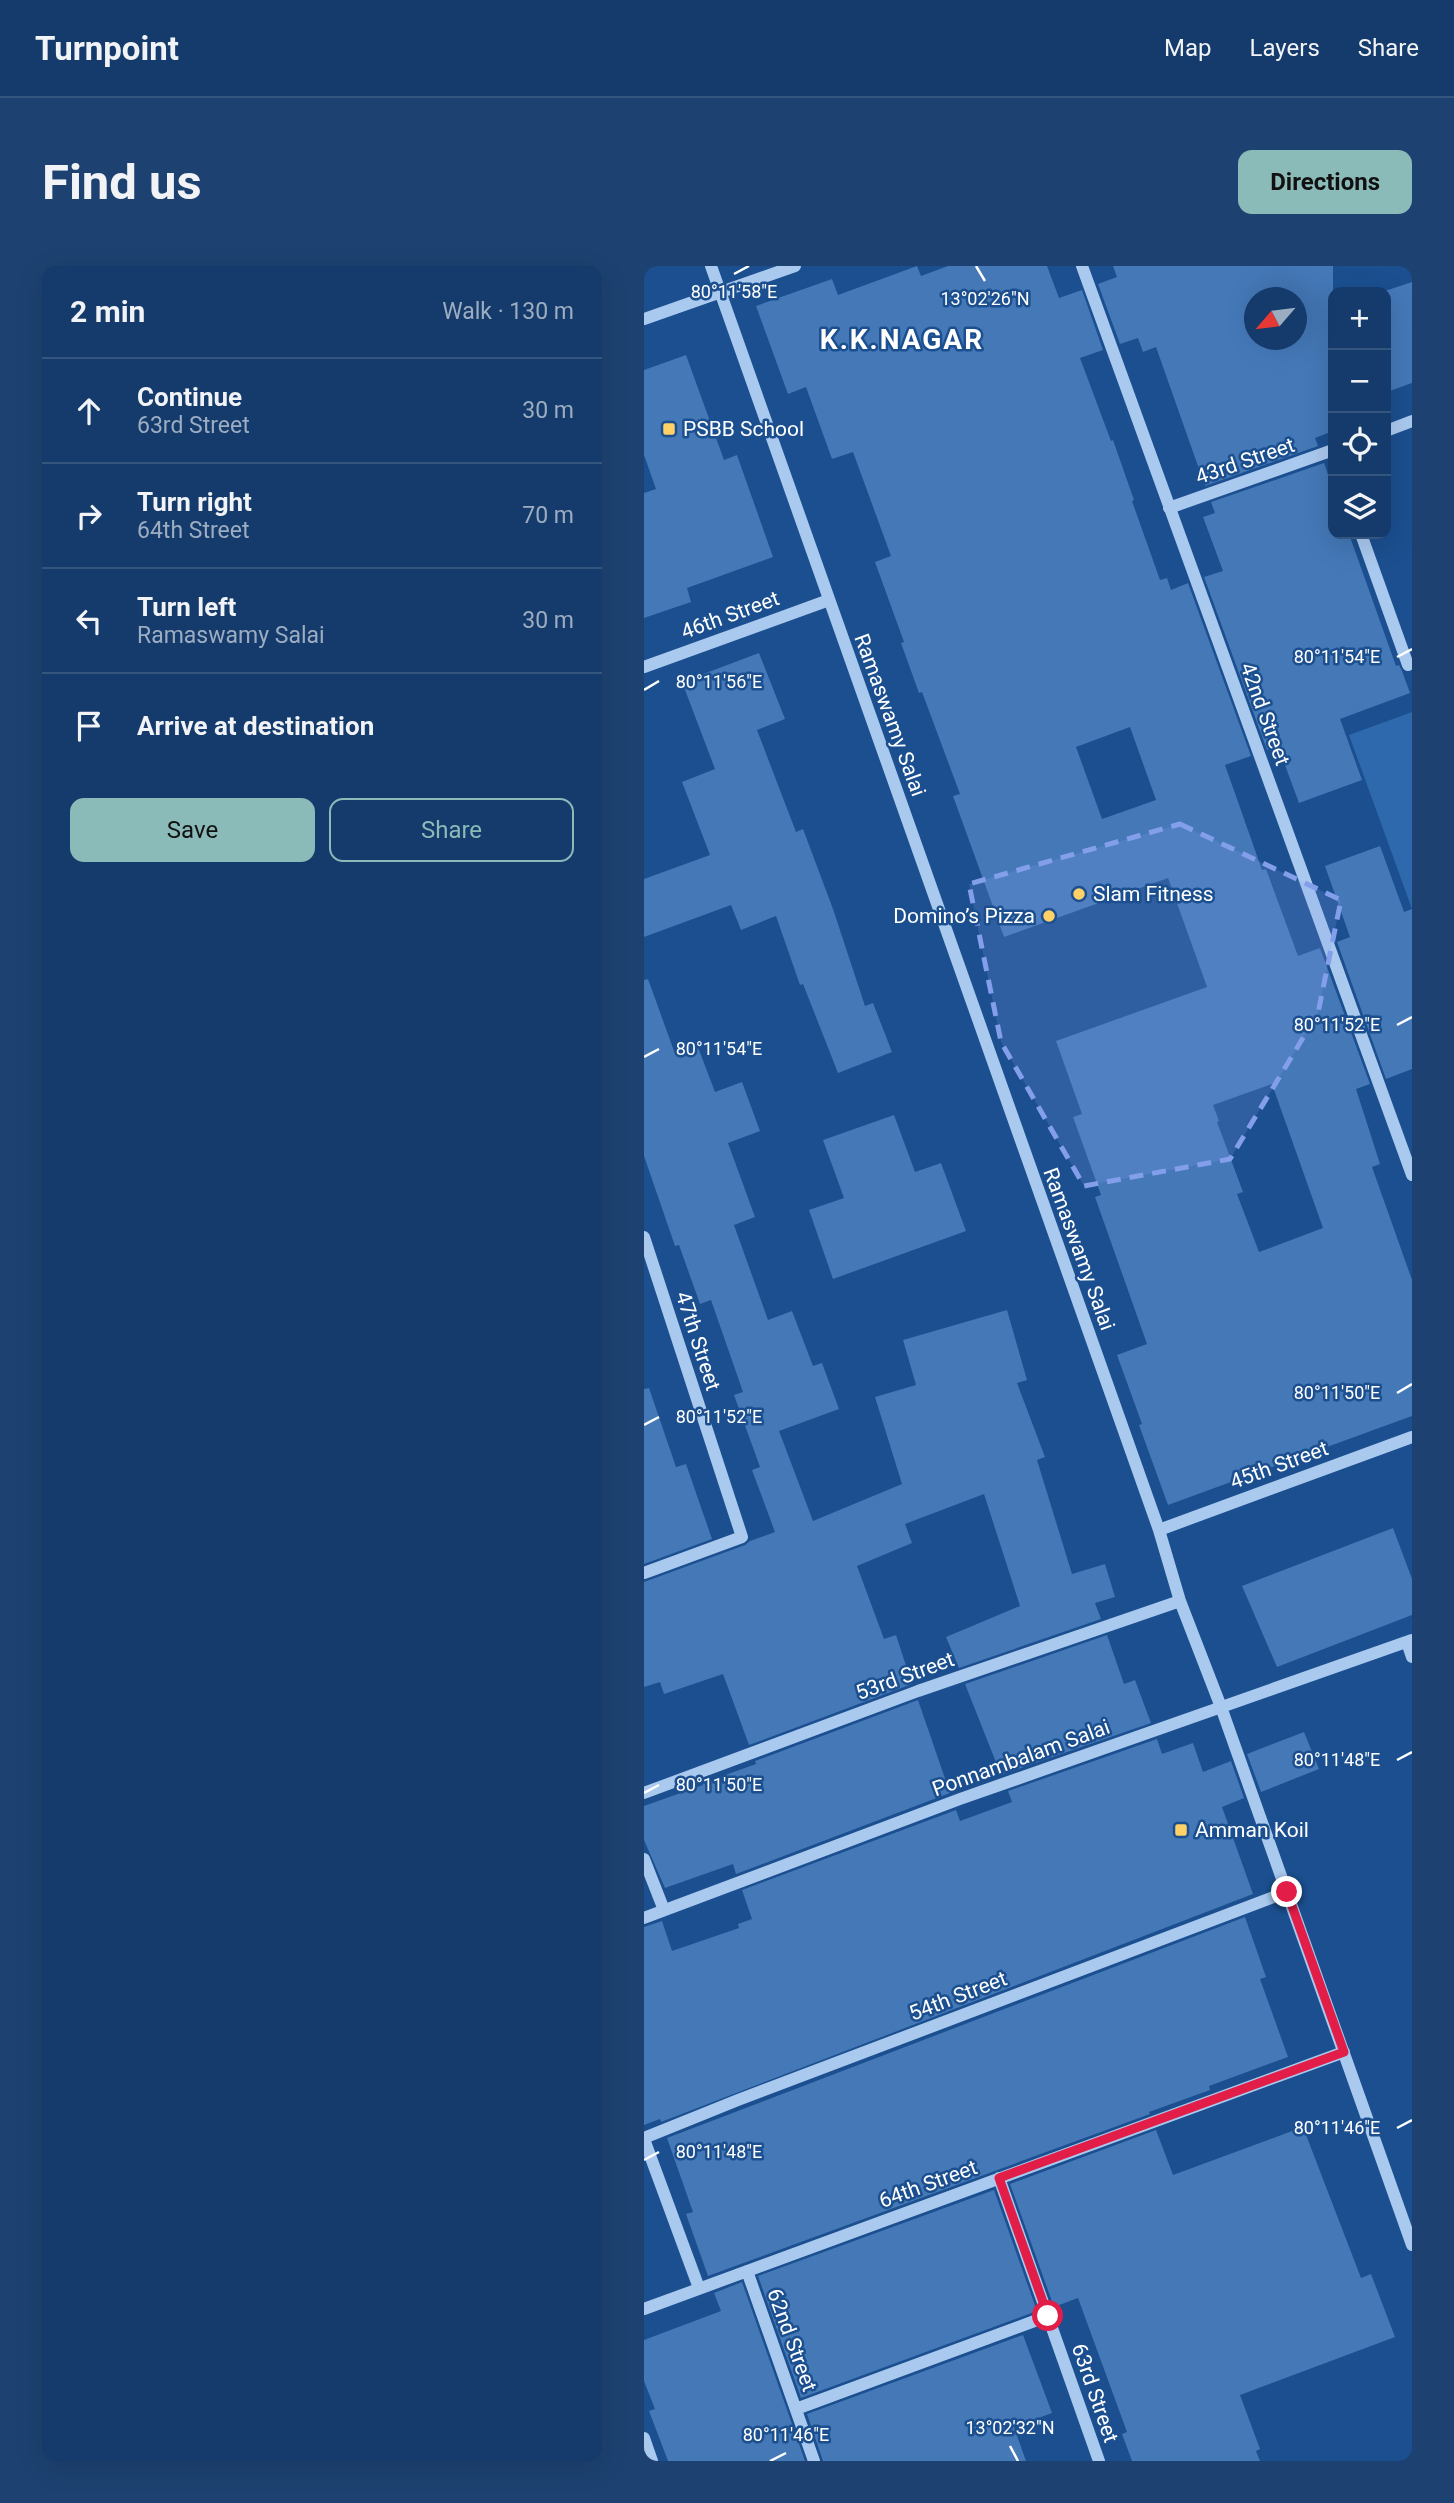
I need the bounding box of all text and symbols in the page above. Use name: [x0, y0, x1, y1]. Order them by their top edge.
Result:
text: Turnpoint: [35, 29, 179, 68]
text: Map: [1164, 34, 1212, 62]
text: Layers: [1250, 34, 1320, 62]
text: Share: [1358, 34, 1419, 62]
button: Directions: [1238, 150, 1412, 214]
text: Find us: [42, 154, 202, 211]
text: 80°11'58"E: [691, 281, 777, 302]
north arrow: [1244, 287, 1307, 350]
map controls: [1328, 287, 1391, 539]
button: +: [1328, 287, 1391, 350]
text: 13°02'26"N: [940, 288, 1030, 309]
text: 2 min: [70, 294, 145, 329]
text: Walk · 130 m: [442, 298, 574, 325]
district label: K.K.NAGAR: [820, 323, 984, 356]
button: −: [1328, 350, 1391, 413]
text: Continue: [137, 382, 242, 412]
icon: ahead: [70, 392, 108, 430]
text: 30 m: [522, 397, 574, 424]
text: 63rd Street: [137, 412, 250, 439]
button: locate: [1328, 413, 1391, 476]
place label: PSBB School: [683, 417, 804, 441]
marker: PSBB School: [661, 421, 677, 437]
street label: 43rd Street: [1192, 433, 1298, 489]
button: layers: [1328, 476, 1391, 539]
text: Turn right: [137, 487, 252, 517]
icon: right: [70, 497, 108, 535]
text: 70 m: [522, 502, 574, 529]
text: 64th Street: [137, 517, 249, 544]
street label: 46th Street: [678, 586, 782, 644]
text: Turn left: [137, 592, 236, 622]
icon: left: [70, 602, 108, 640]
text: 30 m: [522, 607, 574, 634]
text: Ramaswamy Salai: [137, 622, 325, 649]
street label: Ramaswamy Salai: [849, 630, 931, 800]
text: 80°11'54"E: [1294, 646, 1380, 667]
street label: 42nd Street: [1235, 659, 1295, 769]
text: 80°11'56"E: [676, 671, 762, 692]
icon: arrive: [70, 707, 108, 745]
text: Arrive at destination: [137, 711, 374, 741]
button: Save: [70, 798, 315, 862]
button: Share: [329, 798, 574, 862]
place label: Slam Fitness: [1093, 882, 1214, 906]
marker: Slam Fitness: [1071, 886, 1087, 902]
place label: Domino’s Pizza: [893, 904, 1035, 928]
marker: Domino’s Pizza: [1041, 908, 1057, 924]
text: 80°11'52"E: [1294, 1014, 1380, 1035]
text: 80°11'54"E: [676, 1038, 762, 1059]
street label: Ramaswamy Salai: [1038, 1164, 1120, 1334]
street label: 47th Street: [671, 1288, 725, 1394]
text: 80°11'50"E: [1294, 1382, 1380, 1403]
text: 80°11'52"E: [676, 1406, 762, 1427]
street label: 45th Street: [1227, 1436, 1331, 1494]
street label: 53rd Street: [853, 1647, 958, 1705]
street label: Ponnambalam Salai: [929, 1715, 1113, 1801]
text: 80°11'48"E: [1294, 1749, 1380, 1770]
text: 80°11'50"E: [676, 1774, 762, 1795]
place label: Amman Koil: [1195, 1818, 1309, 1842]
marker: Amman Koil: [1173, 1822, 1189, 1838]
route end: [1271, 1876, 1302, 1907]
street label: 54th Street: [906, 1966, 1010, 2026]
text: 80°11'46"E: [1294, 2117, 1380, 2138]
text: 80°11'48"E: [676, 2141, 762, 2162]
street label: 64th Street: [876, 2155, 980, 2213]
street label: 62nd Street: [762, 2285, 822, 2395]
route start: [1032, 2300, 1063, 2331]
street label: 63rd Street: [1067, 2340, 1123, 2446]
text: 13°02'32"N: [965, 2417, 1055, 2438]
text: 80°11'46"E: [743, 2424, 829, 2445]

